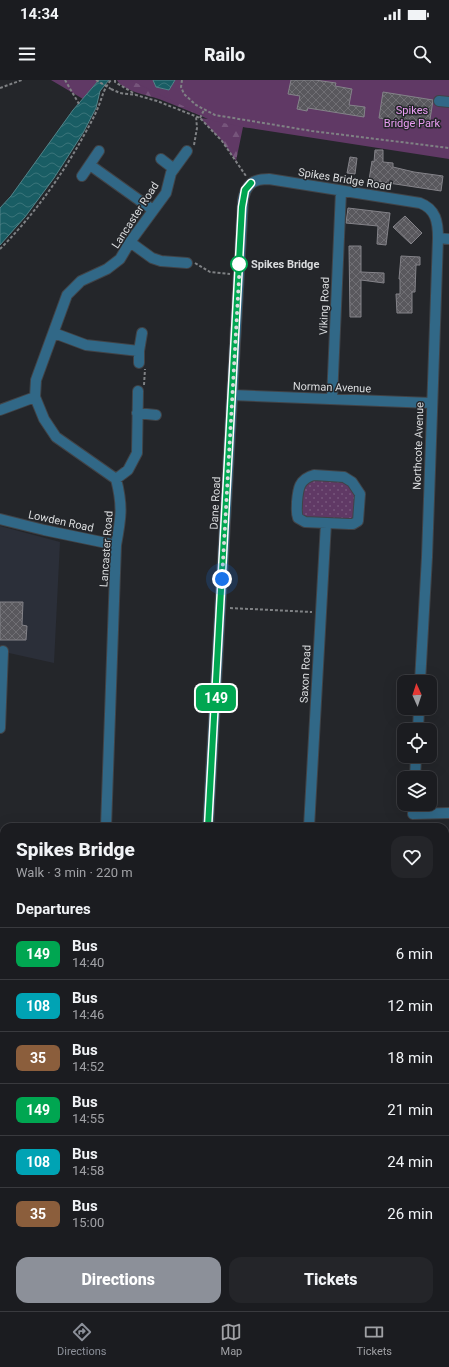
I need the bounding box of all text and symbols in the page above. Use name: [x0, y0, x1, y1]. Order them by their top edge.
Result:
text: 14:34: [20, 5, 59, 23]
icon: menu: [16, 43, 38, 65]
icon: search: [411, 43, 433, 65]
text: Railo: [204, 44, 245, 65]
park label: Spikes Bridge Park: [384, 104, 441, 130]
street label: Spikes Bridge Road: [297, 166, 393, 193]
street label: Lancaster Road: [109, 180, 162, 251]
marker: Spikes Bridge: [230, 255, 248, 273]
place label: Spikes Bridge: [251, 258, 319, 271]
street label: Viking Road: [317, 277, 332, 335]
street label: Norman Avenue: [293, 380, 371, 395]
street label: Northcote Avenue: [410, 402, 427, 490]
street label: Dane Road: [208, 476, 223, 530]
street label: Lowden Road: [27, 508, 95, 535]
street label: Lancaster Road: [97, 510, 116, 588]
your location: [212, 569, 232, 589]
street label: Saxon Road: [297, 645, 314, 703]
north arrow: [397, 675, 437, 715]
map controls: [397, 675, 437, 811]
line badge: 149: [193, 685, 239, 711]
text: 149: [204, 690, 228, 706]
button: locate: [397, 723, 437, 763]
button: layers: [397, 771, 437, 811]
button: heart: [391, 836, 433, 878]
text: Spikes Bridge: [16, 838, 135, 861]
text: Walk · 3 min · 220 m: [16, 865, 133, 880]
text: Departures: [16, 900, 91, 918]
text: Bus: [72, 937, 98, 955]
text: 6 min: [396, 945, 433, 963]
text: 149: [26, 946, 50, 962]
text: 14:40: [72, 955, 104, 970]
text: Bus: [72, 989, 98, 1007]
text: 12 min: [387, 997, 433, 1015]
text: 108: [26, 998, 50, 1014]
text: 14:46: [72, 1007, 104, 1022]
text: Bus: [72, 1041, 98, 1059]
text: 18 min: [387, 1049, 433, 1067]
text: 35: [30, 1050, 46, 1066]
text: 14:52: [72, 1059, 104, 1074]
text: Bus: [72, 1093, 98, 1111]
text: 21 min: [387, 1101, 433, 1119]
text: 149: [26, 1102, 50, 1118]
text: 14:55: [72, 1111, 104, 1126]
text: Bus: [72, 1145, 98, 1163]
text: 24 min: [387, 1153, 433, 1171]
text: 108: [26, 1154, 50, 1170]
text: 14:58: [72, 1163, 104, 1178]
text: Bus: [72, 1197, 98, 1215]
text: 26 min: [387, 1205, 433, 1223]
text: 35: [30, 1206, 46, 1222]
text: 15:00: [72, 1215, 104, 1230]
button: Directions: [16, 1257, 221, 1303]
button: Tickets: [229, 1257, 433, 1303]
tab: Directions: [57, 1321, 106, 1358]
tab: Map: [220, 1321, 242, 1358]
tab: Tickets: [356, 1321, 392, 1358]

